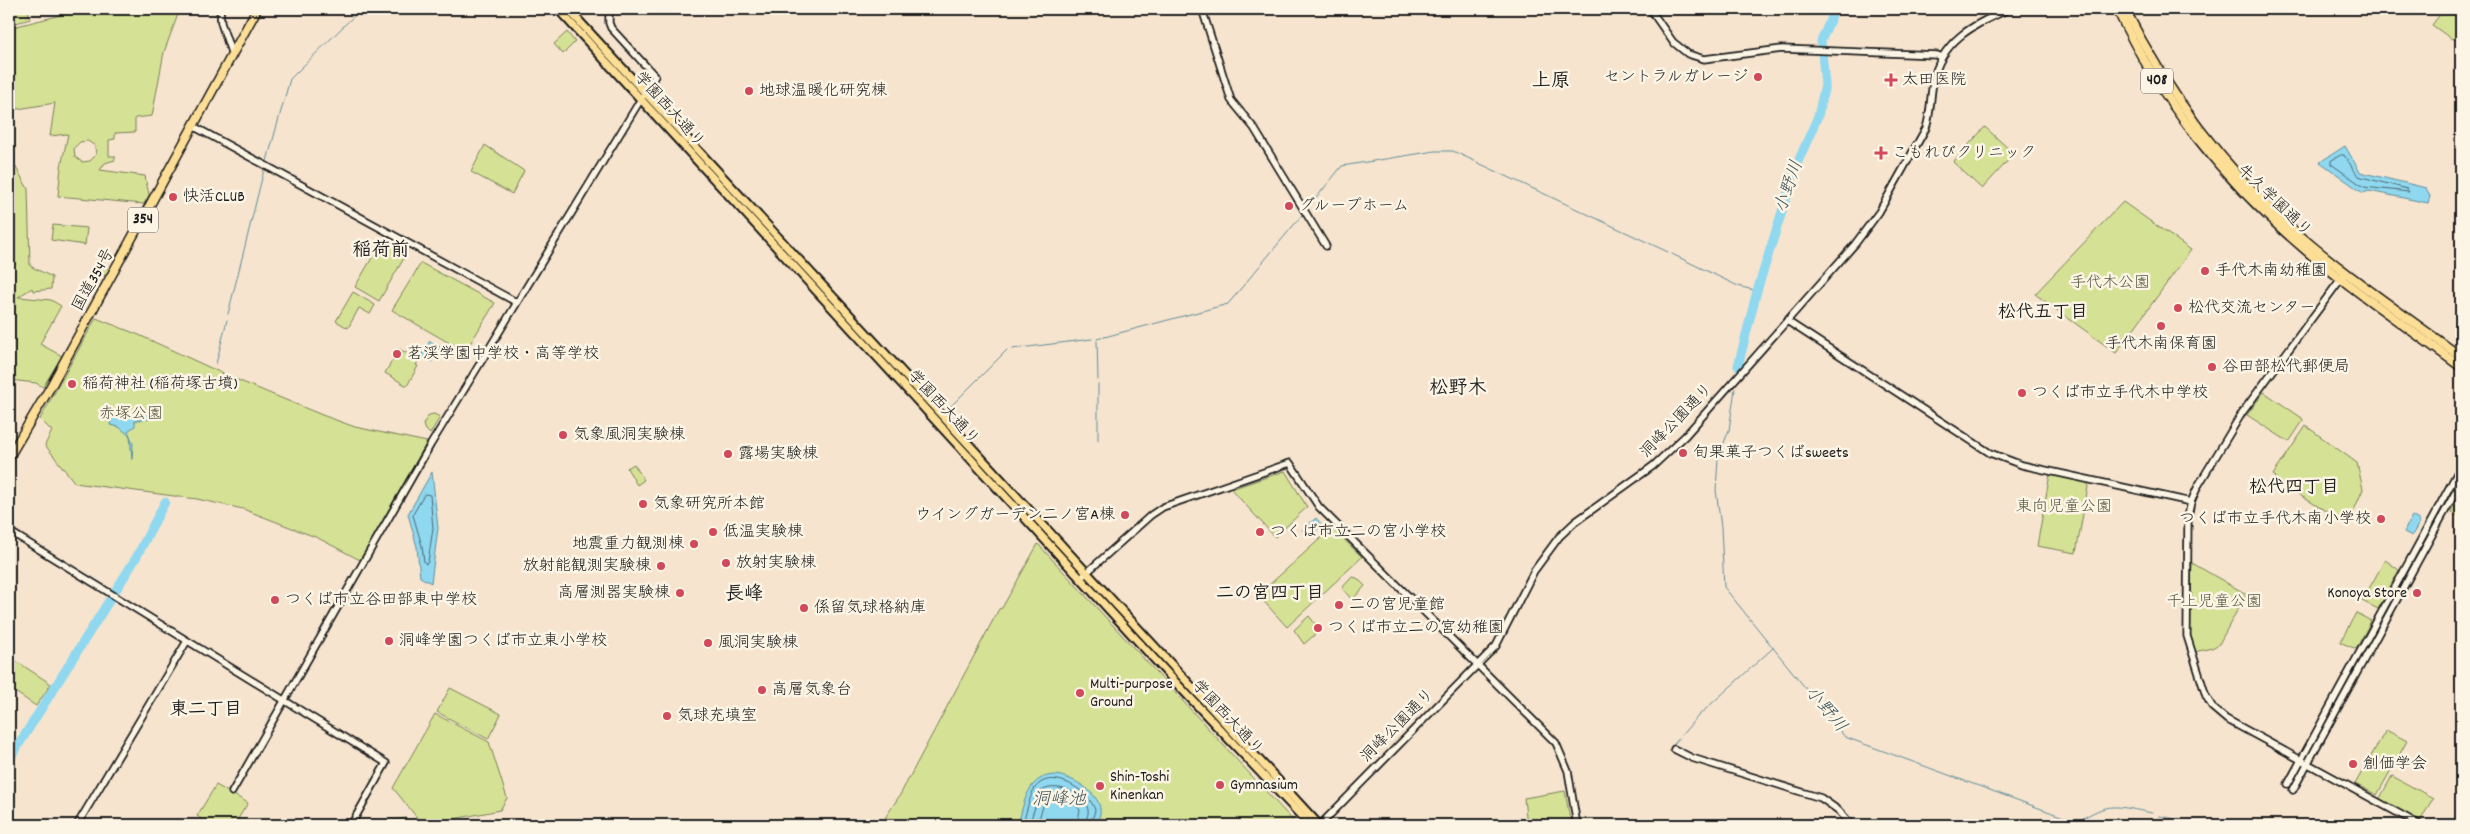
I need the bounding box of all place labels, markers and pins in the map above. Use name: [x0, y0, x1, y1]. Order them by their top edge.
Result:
place label: セントラルガレージ: [1604, 66, 1748, 89]
place label: 太田医院: [1902, 69, 1966, 92]
marker: セントラルガレージ: [1752, 71, 1764, 83]
marker: 太田医院: [1884, 73, 1898, 87]
place label: 地球温暖化研究棟: [759, 80, 887, 103]
marker: 地球温暖化研究棟: [743, 85, 755, 97]
place label: こもれびクリニック: [1892, 142, 2036, 165]
marker: こもれびクリニック: [1874, 146, 1888, 160]
place label: 快活CLUB: [183, 186, 245, 209]
marker: 快活CLUB: [167, 191, 179, 203]
place label: グループホーム: [1299, 195, 1409, 218]
marker: グループホーム: [1283, 200, 1295, 212]
place label: 手代木南幼稚園: [2215, 260, 2327, 283]
marker: 手代木南幼稚園: [2199, 265, 2211, 277]
place label: 松代交流センター: [2188, 297, 2315, 320]
marker: 松代交流センター: [2172, 302, 2184, 314]
marker: 手代木南保育園: [2155, 320, 2167, 332]
place label: 手代木南保育園: [2105, 333, 2217, 356]
place label: 茗渓学園中学校・高等学校: [407, 343, 599, 366]
marker: 茗渓学園中学校・高等学校: [391, 348, 403, 360]
place label: 谷田部松代郵便局: [2222, 356, 2350, 379]
marker: 谷田部松代郵便局: [2206, 361, 2218, 373]
place label: 稲荷神社 (稲荷塚古墳): [82, 373, 238, 396]
marker: 稲荷神社 (稲荷塚古墳): [66, 378, 78, 390]
place label: つくば市立手代木中学校: [2032, 382, 2208, 405]
marker: つくば市立手代木中学校: [2016, 387, 2028, 399]
place label: 気象風洞実験棟: [573, 424, 685, 447]
marker: 気象風洞実験棟: [557, 429, 569, 441]
place label: 旬果菓子つくばsweets: [1693, 442, 1849, 465]
place label: 露場実験棟: [738, 443, 818, 466]
marker: 旬果菓子つくばsweets: [1677, 447, 1689, 459]
marker: 露場実験棟: [722, 448, 734, 460]
place label: 気象研究所本館: [653, 493, 765, 516]
marker: 気象研究所本館: [637, 498, 649, 510]
place label: ウイングガーデン二ノ宮A棟: [915, 504, 1115, 527]
place label: つくば市立手代木南小学校: [2179, 508, 2371, 531]
marker: ウイングガーデン二ノ宮A棟: [1119, 509, 1131, 521]
marker: つくば市立手代木南小学校: [2375, 513, 2387, 525]
place label: 低温実験棟: [723, 521, 803, 544]
place label: つくば市立二の宮小学校: [1270, 521, 1446, 544]
marker: 低温実験棟: [707, 526, 719, 538]
marker: つくば市立二の宮小学校: [1254, 526, 1266, 538]
place label: 地震重力観測棟: [572, 533, 684, 556]
marker: 地震重力観測棟: [688, 538, 700, 550]
place label: 放射実験棟: [736, 552, 816, 575]
place label: 放射能観測実験棟: [523, 555, 651, 578]
marker: 放射実験棟: [720, 557, 732, 569]
marker: 放射能観測実験棟: [655, 560, 667, 572]
place label: 高層測器実験棟: [558, 582, 670, 605]
place label: Konoya Store: [2327, 582, 2407, 605]
marker: 高層測器実験棟: [674, 587, 686, 599]
marker: Konoya Store: [2411, 587, 2423, 599]
place label: つくば市立谷田部東中学校: [285, 589, 477, 612]
marker: つくば市立谷田部東中学校: [269, 594, 281, 606]
place label: 二の宮児童館: [1349, 594, 1445, 617]
place label: 係留気球格納庫: [814, 597, 926, 620]
marker: 二の宮児童館: [1333, 599, 1345, 611]
marker: 係留気球格納庫: [798, 602, 810, 614]
place label: つくば市立二の宮幼稚園: [1328, 617, 1504, 640]
marker: つくば市立二の宮幼稚園: [1312, 622, 1324, 634]
place label: 洞峰学園つくば市立東小学校: [399, 630, 607, 653]
place label: 風洞実験棟: [718, 632, 798, 655]
marker: 洞峰学園つくば市立東小学校: [383, 635, 395, 647]
marker: 風洞実験棟: [702, 637, 714, 649]
place label: Multi-purpose Ground: [1090, 673, 1173, 714]
place label: 高層気象台: [772, 679, 852, 702]
marker: 高層気象台: [756, 684, 768, 696]
marker: Multi-purpose Ground: [1074, 687, 1086, 699]
place label: 気球充填室: [677, 705, 757, 728]
marker: 気球充填室: [661, 710, 673, 722]
place label: 創価学会: [2363, 753, 2427, 776]
marker: 創価学会: [2347, 758, 2359, 770]
place label: Shin-Toshi Kinenkan: [1110, 766, 1169, 807]
place label: Gymnasium: [1230, 774, 1298, 797]
marker: Gymnasium: [1214, 779, 1226, 791]
marker: Shin-Toshi Kinenkan: [1094, 780, 1106, 792]

